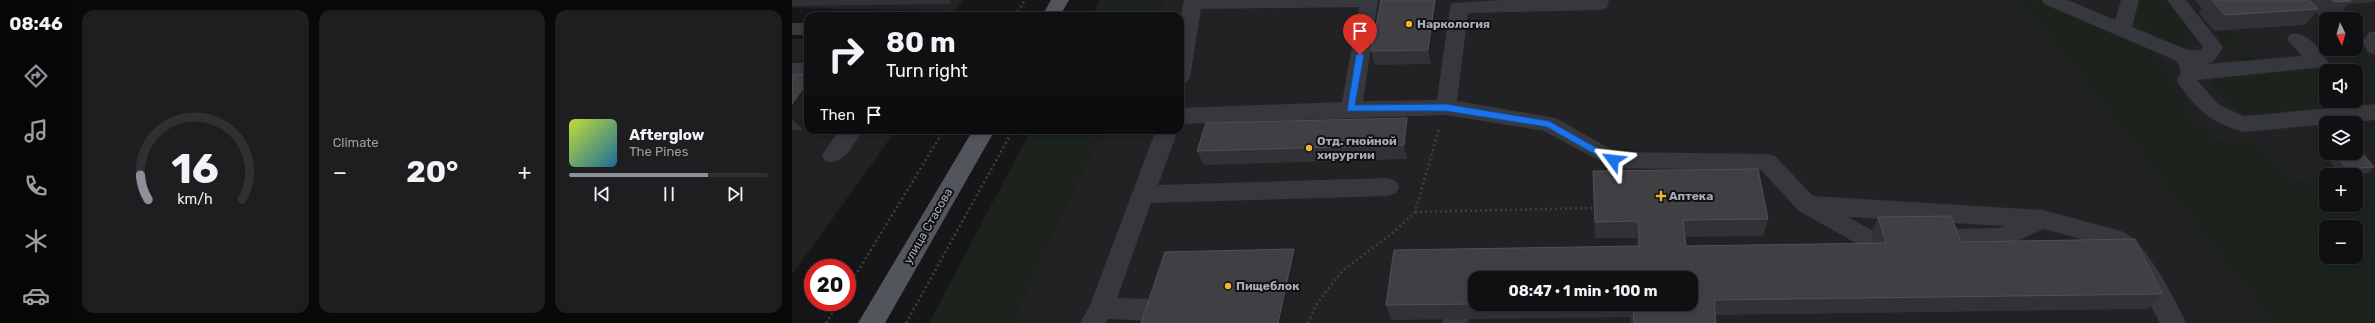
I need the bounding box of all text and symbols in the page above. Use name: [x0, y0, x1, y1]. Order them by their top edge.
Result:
north arrow: [2319, 12, 2363, 56]
map controls: [2319, 12, 2363, 264]
text: 08:46: [9, 13, 63, 35]
pin: [1343, 14, 1377, 55]
place label: Наркология: [1417, 17, 1490, 31]
marker: Наркология: [1404, 19, 1414, 29]
icon: arrive: [1349, 20, 1371, 42]
text: 80 m: [886, 26, 956, 59]
icon: right: [820, 28, 872, 80]
text: Turn right: [886, 60, 968, 82]
icon: directions: [22, 62, 50, 90]
button: sound: [2319, 64, 2363, 108]
icon: arrive: [863, 104, 885, 126]
text: Then: [820, 106, 855, 124]
button: layers: [2319, 116, 2363, 160]
icon: music: [22, 117, 50, 145]
text: Afterglow: [629, 126, 704, 144]
place label: Отд. гнойной хирургии: [1317, 134, 1397, 162]
text: Climate: [333, 135, 379, 150]
position arrow: [1592, 139, 1634, 181]
text: 16: [171, 143, 219, 192]
marker: Отд. гнойной хирургии: [1304, 143, 1314, 153]
text: The Pines: [629, 144, 688, 159]
text: 20°: [406, 154, 458, 190]
text: −: [333, 159, 347, 186]
text: +: [518, 159, 531, 186]
button: +: [2319, 168, 2363, 212]
icon: phone: [22, 172, 50, 200]
icon: previous: [591, 183, 613, 205]
icon: pause: [658, 183, 680, 205]
icon: next: [724, 183, 746, 205]
street label: улица Стасова: [901, 186, 955, 266]
place label: Аптека: [1669, 189, 1713, 203]
text: km/h: [177, 190, 213, 207]
marker: Аптека: [1656, 191, 1666, 201]
button: −: [2319, 220, 2363, 264]
icon: climate: [22, 227, 50, 255]
speed limit sign: 20: [804, 259, 856, 311]
place label: Пищеблок: [1236, 279, 1300, 293]
marker: Пищеблок: [1223, 281, 1233, 291]
icon: car: [22, 282, 50, 310]
text: 08:47 · 1 min · 100 m: [1508, 282, 1658, 300]

